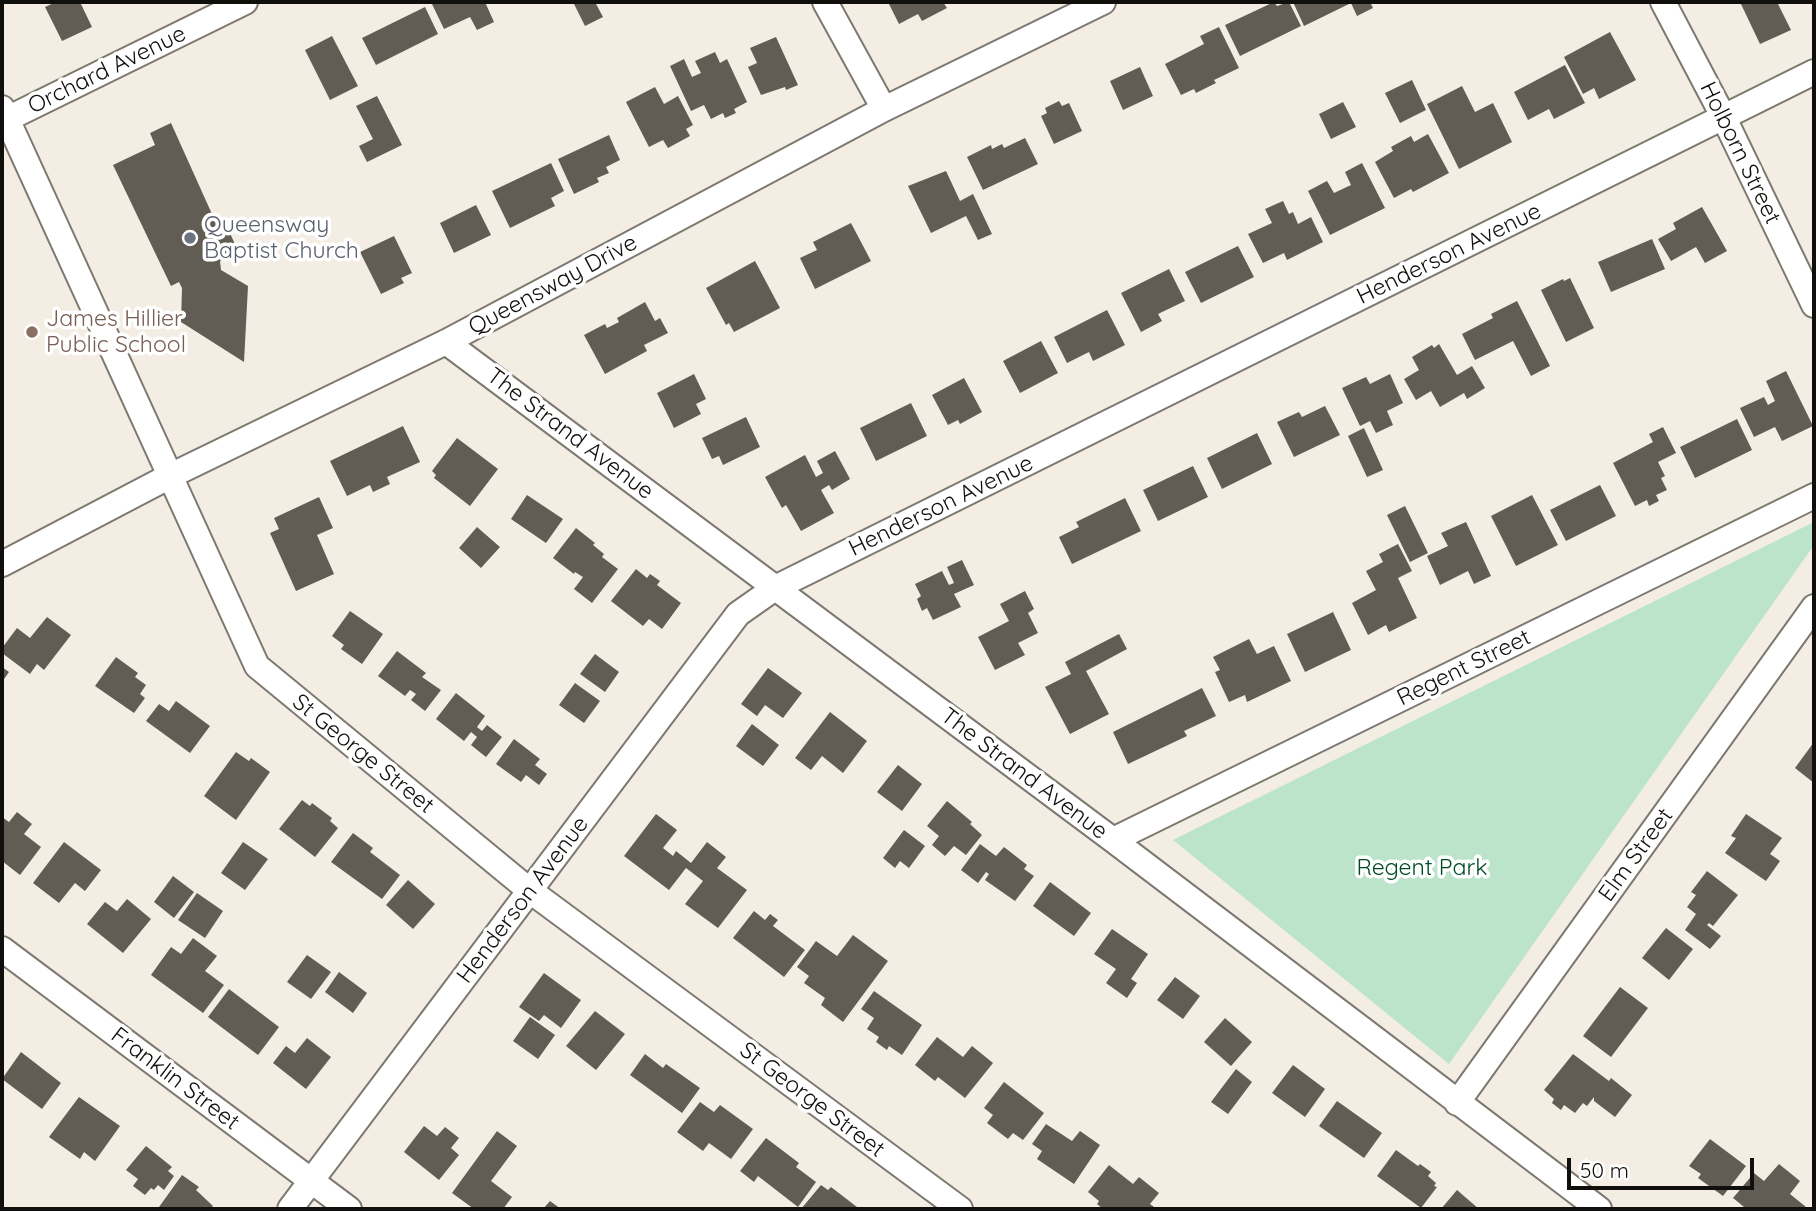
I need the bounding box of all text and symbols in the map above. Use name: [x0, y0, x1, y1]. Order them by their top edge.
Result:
street label: Orchard Avenue: [24, 20, 190, 120]
street label: Holborn Street: [1694, 77, 1786, 229]
street label: Henderson Avenue: [1352, 197, 1546, 311]
place label: Queensway Baptist Church: [204, 211, 359, 265]
street label: Queensway Drive: [464, 229, 642, 341]
marker: Queensway Baptist Church: [182, 230, 198, 246]
place label: James Hillier Public School: [46, 305, 186, 359]
marker: James Hillier Public School: [24, 324, 40, 340]
street label: The Strand Avenue: [481, 362, 659, 506]
street label: Henderson Avenue: [844, 449, 1038, 563]
street label: Regent Street: [1393, 624, 1535, 712]
street label: St George Street: [287, 688, 439, 820]
street label: The Strand Avenue: [935, 702, 1113, 846]
street label: Elm Street: [1593, 803, 1679, 907]
street label: Henderson Avenue: [451, 811, 595, 989]
park label: Regent Park: [1356, 854, 1488, 882]
street label: Franklin Street: [105, 1022, 245, 1136]
street label: St George Street: [734, 1036, 890, 1164]
scale bar: [1571, 1144, 1758, 1188]
text: 50 m: [1580, 1157, 1629, 1183]

